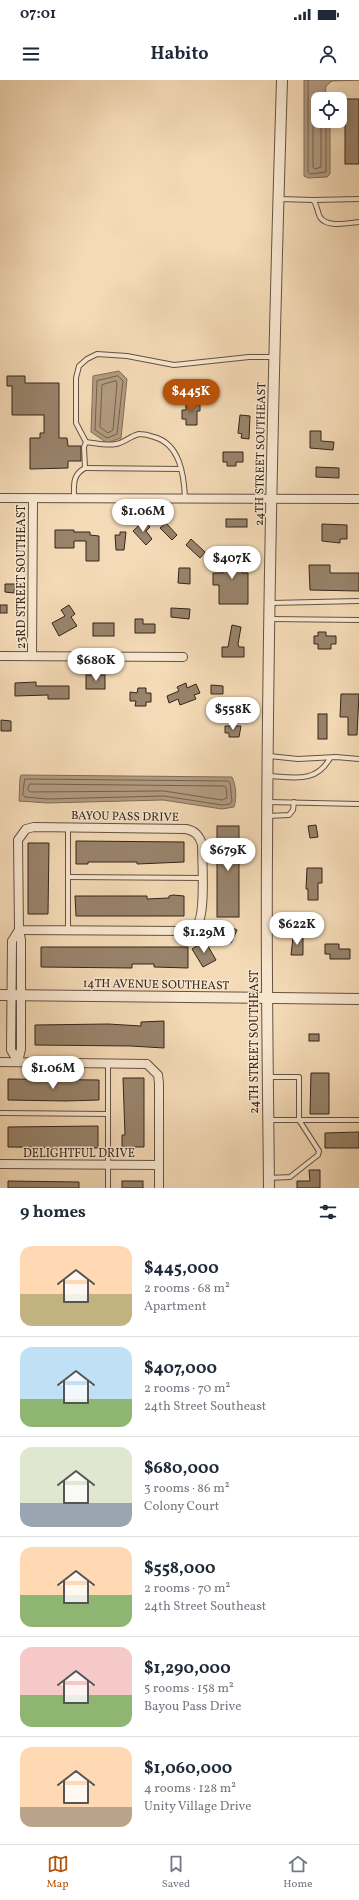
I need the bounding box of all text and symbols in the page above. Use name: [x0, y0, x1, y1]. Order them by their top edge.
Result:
text: 07:01: [20, 4, 56, 25]
text: Habito: [151, 42, 208, 67]
icon: menu: [20, 43, 42, 65]
icon: person: [317, 43, 339, 65]
map controls: [311, 92, 347, 128]
button: locate: [311, 92, 347, 128]
pin: $445K: [163, 379, 219, 413]
street label: 24TH STREET SOUTHEAST: [252, 382, 270, 526]
text: $445K: [172, 383, 210, 401]
pin: $1.06M: [110, 499, 176, 533]
text: $1.06M: [121, 503, 165, 521]
street label: 23RD STREET SOUTHEAST: [14, 505, 30, 649]
pin: $407K: [204, 546, 260, 580]
text: $407K: [213, 550, 251, 568]
pin: $680K: [68, 648, 124, 682]
text: $680K: [77, 652, 115, 670]
pin: $558K: [205, 697, 261, 731]
text: $558K: [215, 701, 251, 719]
street label: BAYOU PASS DRIVE: [71, 808, 179, 826]
pin: $679K: [200, 838, 256, 872]
text: $679K: [210, 842, 246, 860]
pin: $622K: [269, 912, 325, 946]
text: $622K: [278, 916, 316, 934]
pin: $1.29M: [171, 920, 237, 954]
text: $1.29M: [183, 924, 225, 942]
street label: 24TH STREET SOUTHEAST: [247, 970, 263, 1114]
street label: 14TH AVENUE SOUTHEAST: [83, 976, 229, 994]
pin: $1.06M: [20, 1056, 86, 1090]
text: $1.06M: [31, 1060, 75, 1078]
street label: DELIGHTFUL DRIVE: [23, 1146, 135, 1162]
text: 9 homes: [20, 1201, 86, 1224]
icon: filters: [317, 1201, 339, 1223]
text: $445,000: [144, 1257, 219, 1280]
icon: home: [52, 1262, 100, 1310]
text: 2 rooms · 68 m²: [144, 1280, 230, 1298]
text: Apartment: [144, 1298, 207, 1316]
text: $407,000: [144, 1357, 217, 1380]
icon: home: [52, 1363, 100, 1411]
text: 2 rooms · 70 m²: [144, 1380, 230, 1398]
text: 24th Street Southeast: [144, 1398, 266, 1416]
text: $680,000: [144, 1457, 219, 1480]
icon: home: [52, 1463, 100, 1511]
text: 3 rooms · 86 m²: [144, 1480, 229, 1498]
text: Colony Court: [144, 1498, 219, 1516]
text: $558,000: [144, 1557, 216, 1580]
icon: home: [52, 1563, 100, 1611]
text: 2 rooms · 70 m²: [144, 1580, 230, 1598]
text: 24th Street Southeast: [144, 1598, 266, 1616]
text: $1,290,000: [144, 1657, 231, 1680]
icon: home: [52, 1663, 100, 1711]
text: 5 rooms · 158 m²: [144, 1680, 234, 1698]
text: Bayou Pass Drive: [144, 1698, 241, 1716]
text: $1,060,000: [144, 1757, 232, 1780]
icon: home: [52, 1763, 100, 1811]
text: 4 rooms · 128 m²: [144, 1780, 236, 1798]
text: Unity Village Drive: [144, 1798, 251, 1816]
tab: Map: [47, 1853, 69, 1892]
tab: Saved: [162, 1853, 190, 1892]
tab: Home: [283, 1853, 312, 1892]

